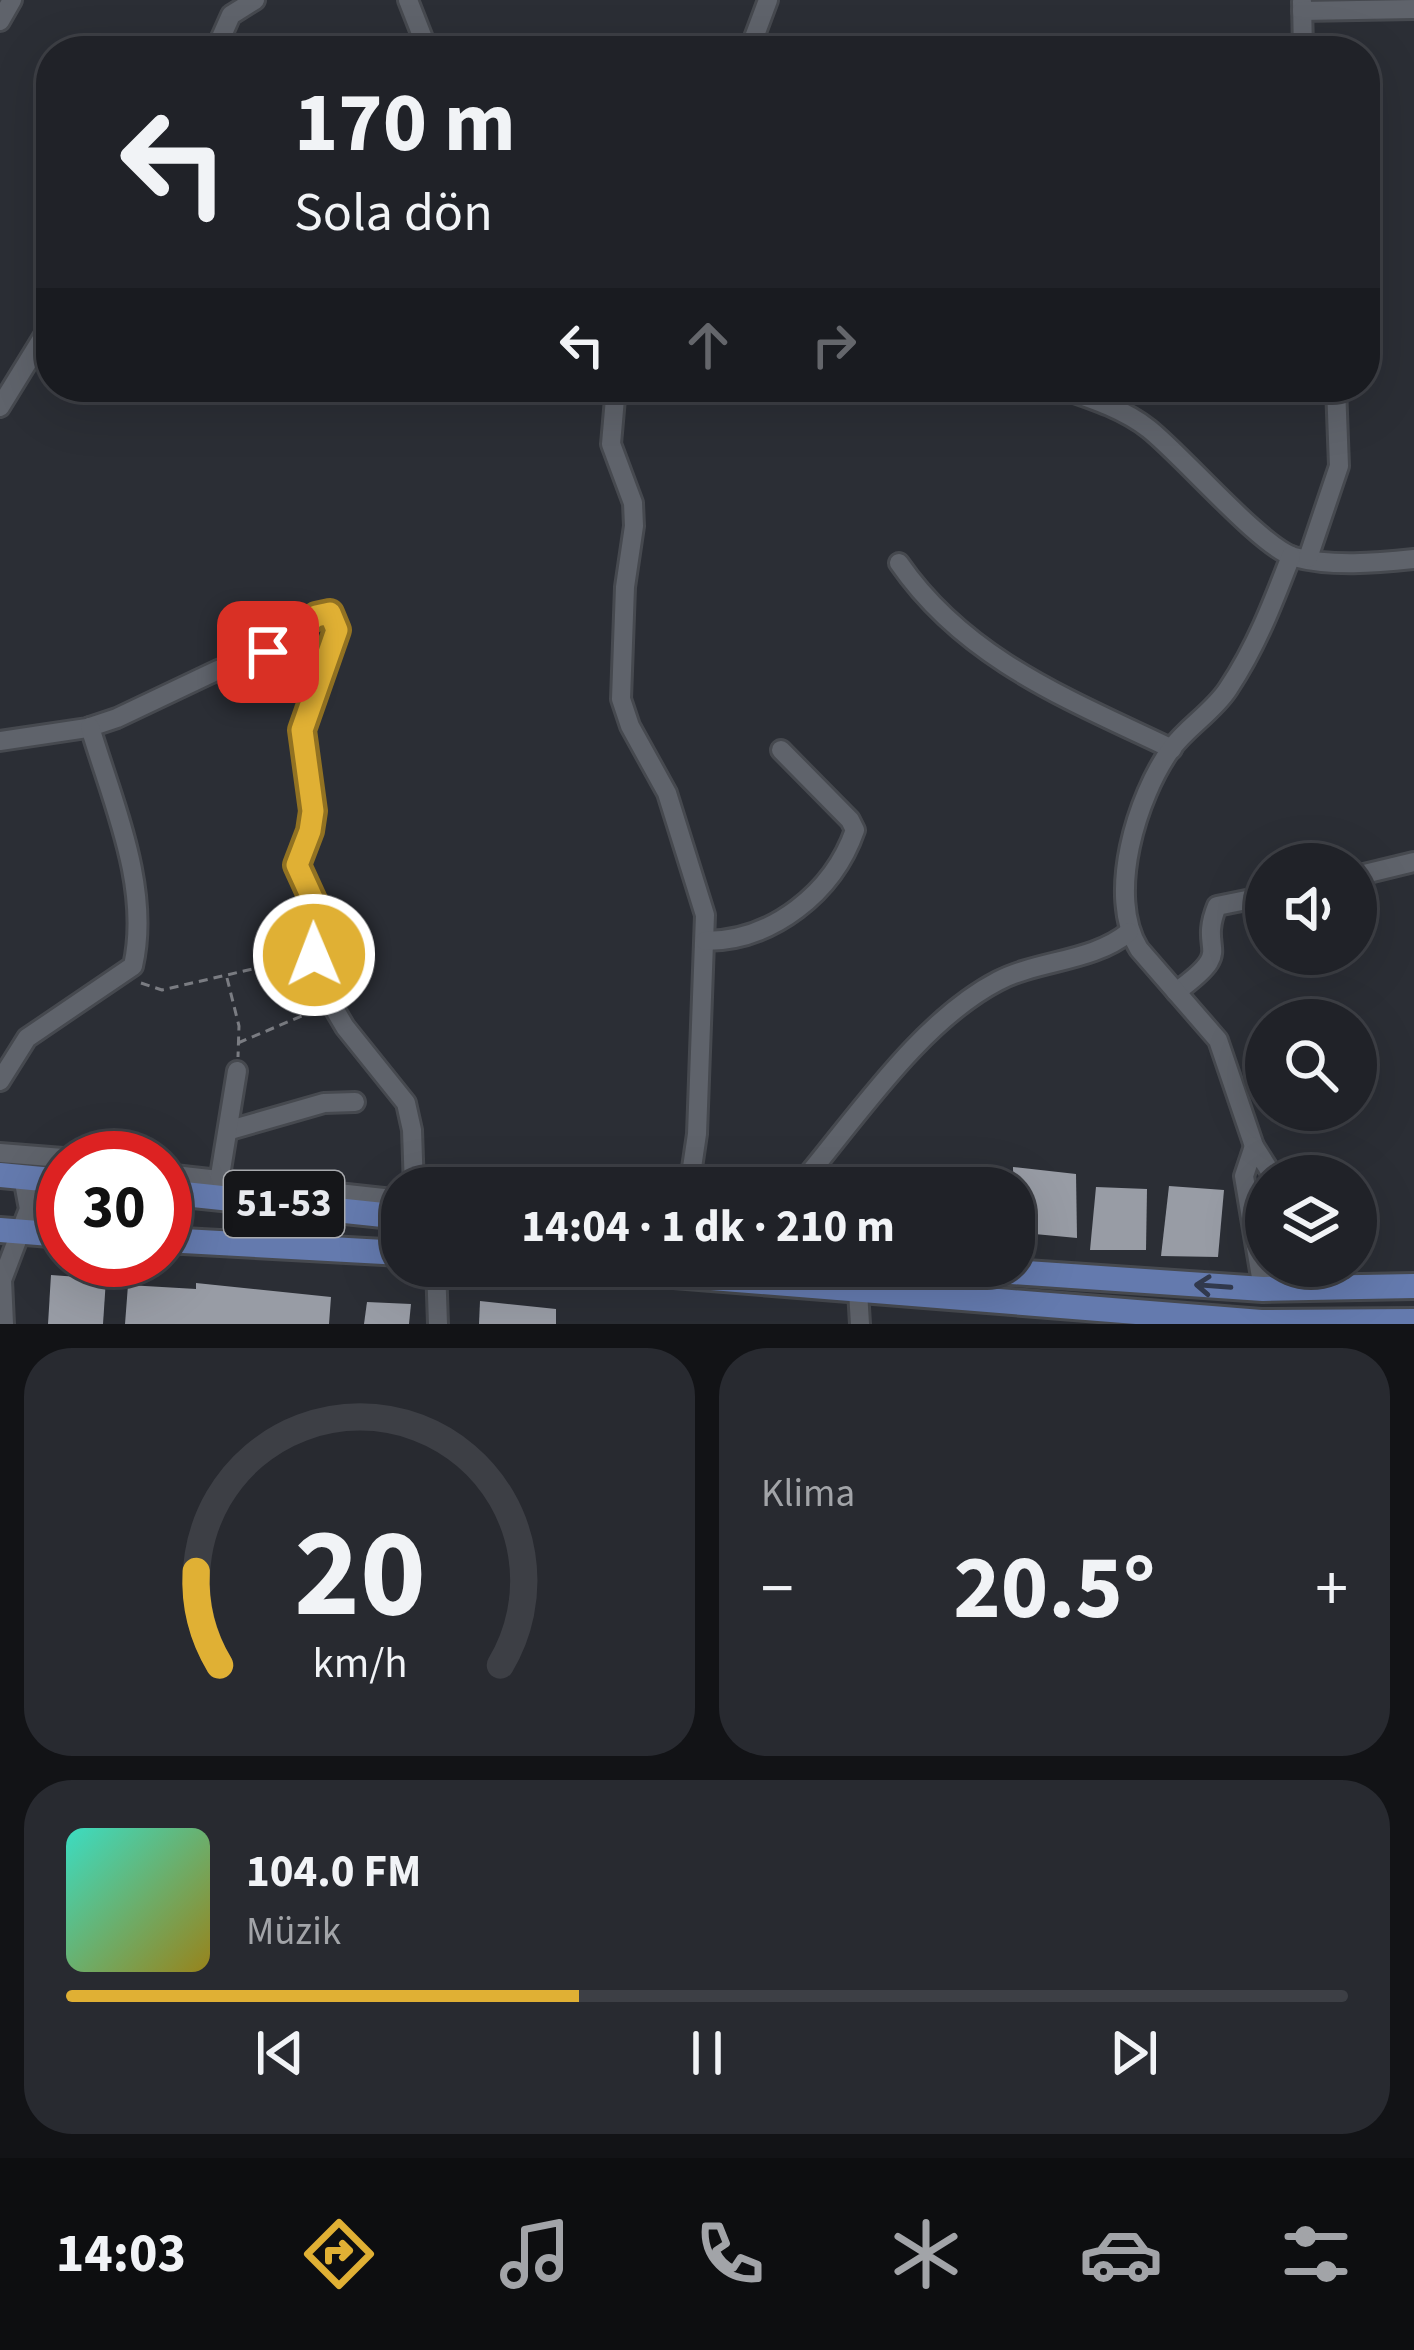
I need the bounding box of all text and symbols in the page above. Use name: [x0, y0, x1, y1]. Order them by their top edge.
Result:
text: 170 m: [294, 64, 516, 184]
icon: left: [96, 84, 252, 240]
text: Sola dön: [294, 175, 493, 252]
icon: left: [549, 312, 615, 378]
icon: ahead: [675, 312, 741, 378]
icon: right: [801, 312, 867, 378]
pin: [217, 601, 319, 703]
icon: arrive: [235, 619, 301, 685]
map controls: [1245, 843, 1377, 1287]
button: sound: [1245, 843, 1377, 975]
position arrow: [251, 892, 377, 1018]
button: search: [1245, 999, 1377, 1131]
speed limit sign: 30: [36, 1131, 192, 1287]
button: layers: [1245, 1155, 1377, 1287]
road number: 51-53: [224, 1171, 344, 1237]
text: 14:04 · 1 dk · 210 m: [521, 1195, 895, 1259]
one-way arrow: [1194, 1274, 1233, 1297]
text: Klima: [761, 1466, 855, 1522]
text: 20: [294, 1486, 425, 1664]
text: 20.5°: [953, 1525, 1156, 1653]
text: −: [761, 1542, 794, 1636]
text: +: [1315, 1542, 1348, 1636]
text: km/h: [312, 1633, 407, 1694]
text: 104.0 FM: [246, 1840, 421, 1904]
text: Müzik: [246, 1904, 341, 1960]
icon: previous: [247, 2020, 313, 2086]
icon: pause: [674, 2020, 740, 2086]
icon: next: [1101, 2020, 1167, 2086]
icon: directions: [297, 2212, 381, 2296]
icon: music: [493, 2212, 577, 2296]
icon: phone: [688, 2212, 772, 2296]
icon: climate: [884, 2212, 968, 2296]
icon: car: [1079, 2212, 1163, 2296]
icon: filters: [1274, 2212, 1358, 2296]
text: 14:03: [56, 2216, 186, 2293]

